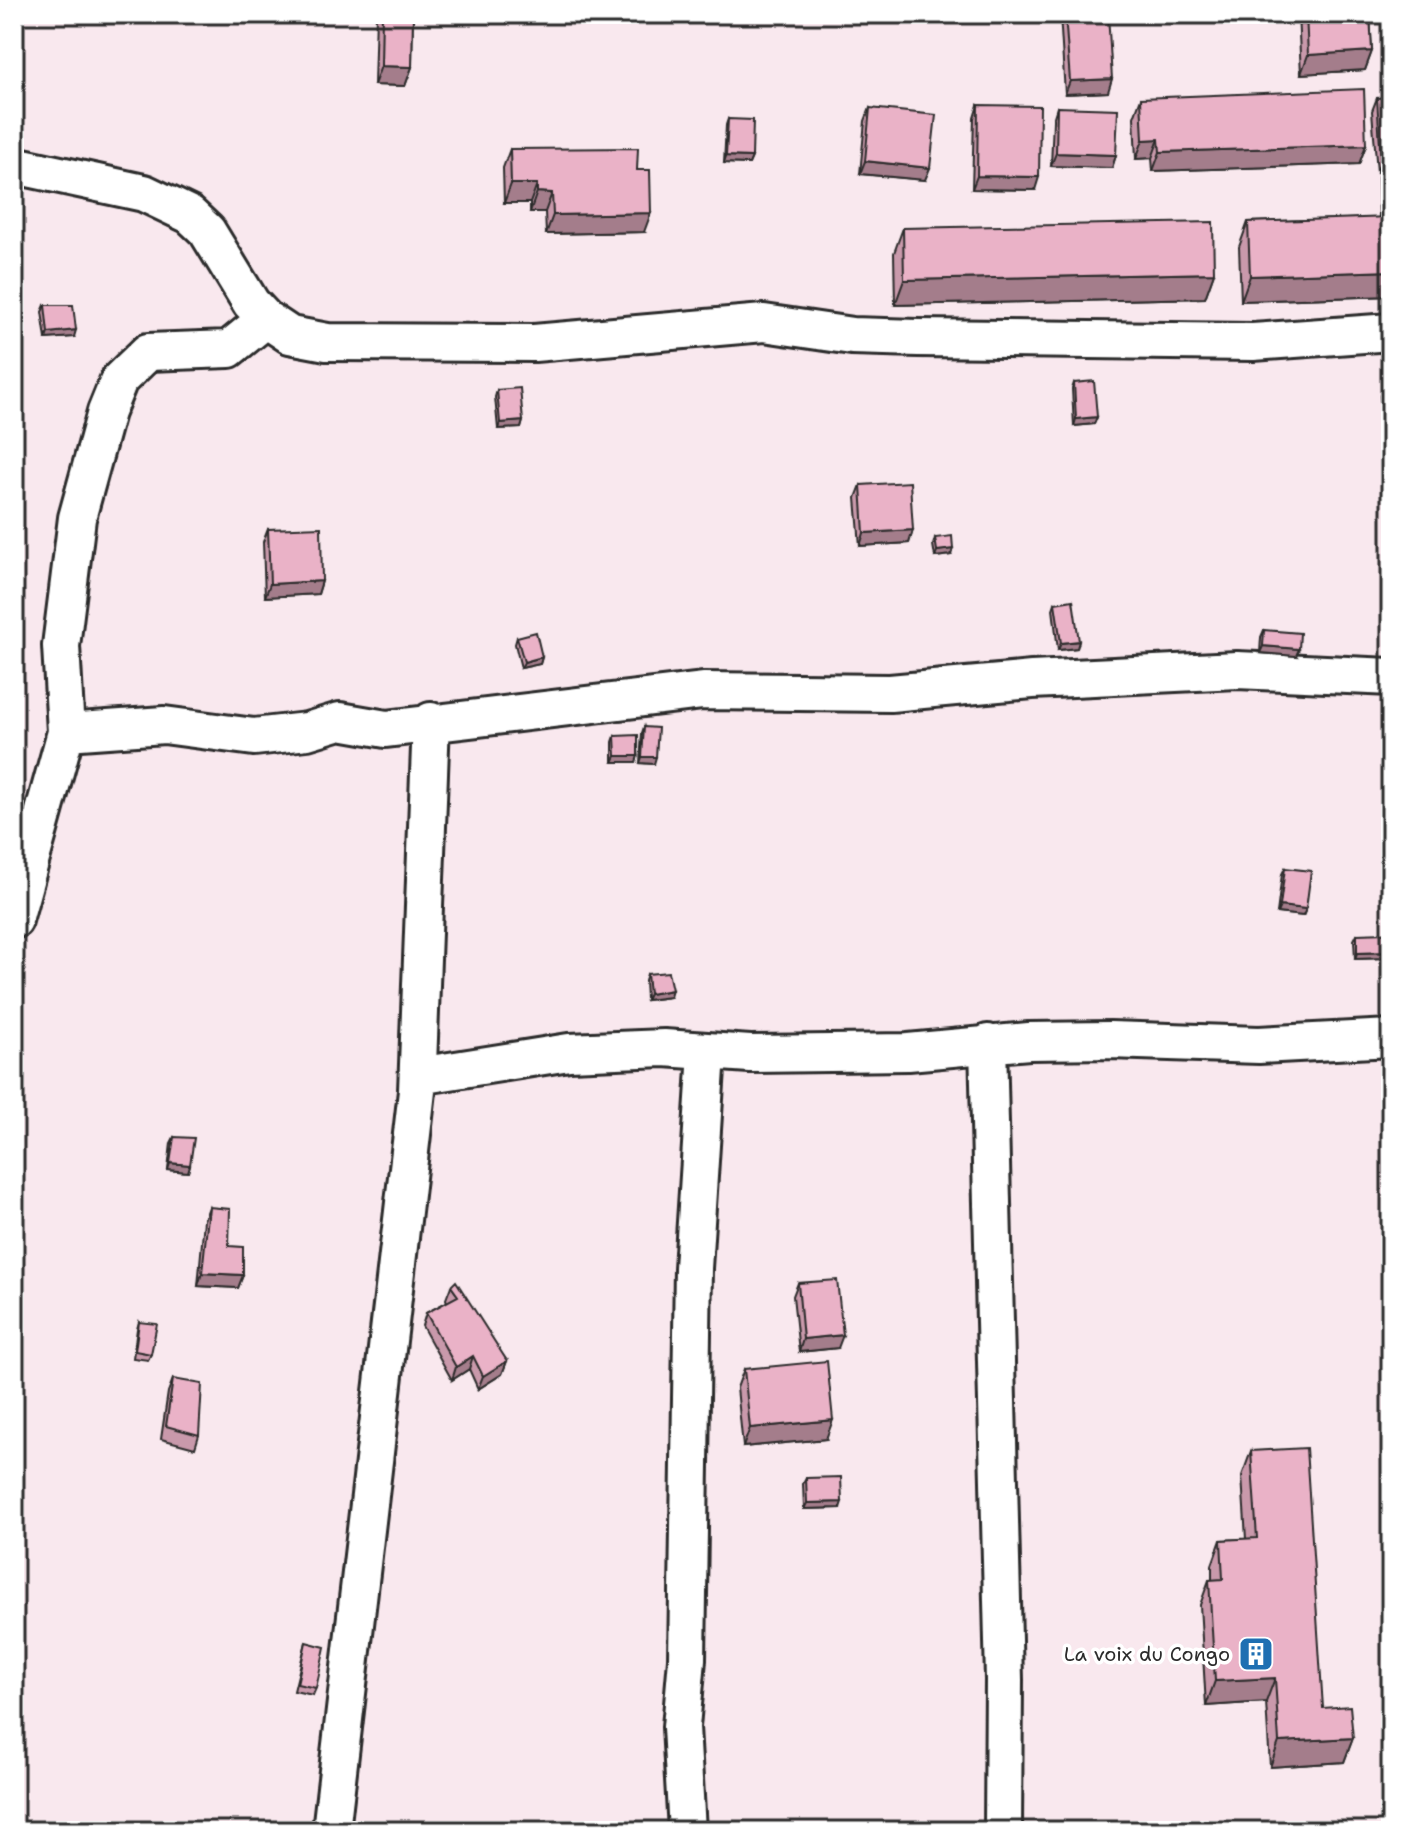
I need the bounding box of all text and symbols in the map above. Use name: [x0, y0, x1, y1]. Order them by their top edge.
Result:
building icon: La voix du Congo: [1237, 1635, 1275, 1673]
place label: La voix du Congo: [1064, 1641, 1230, 1667]

